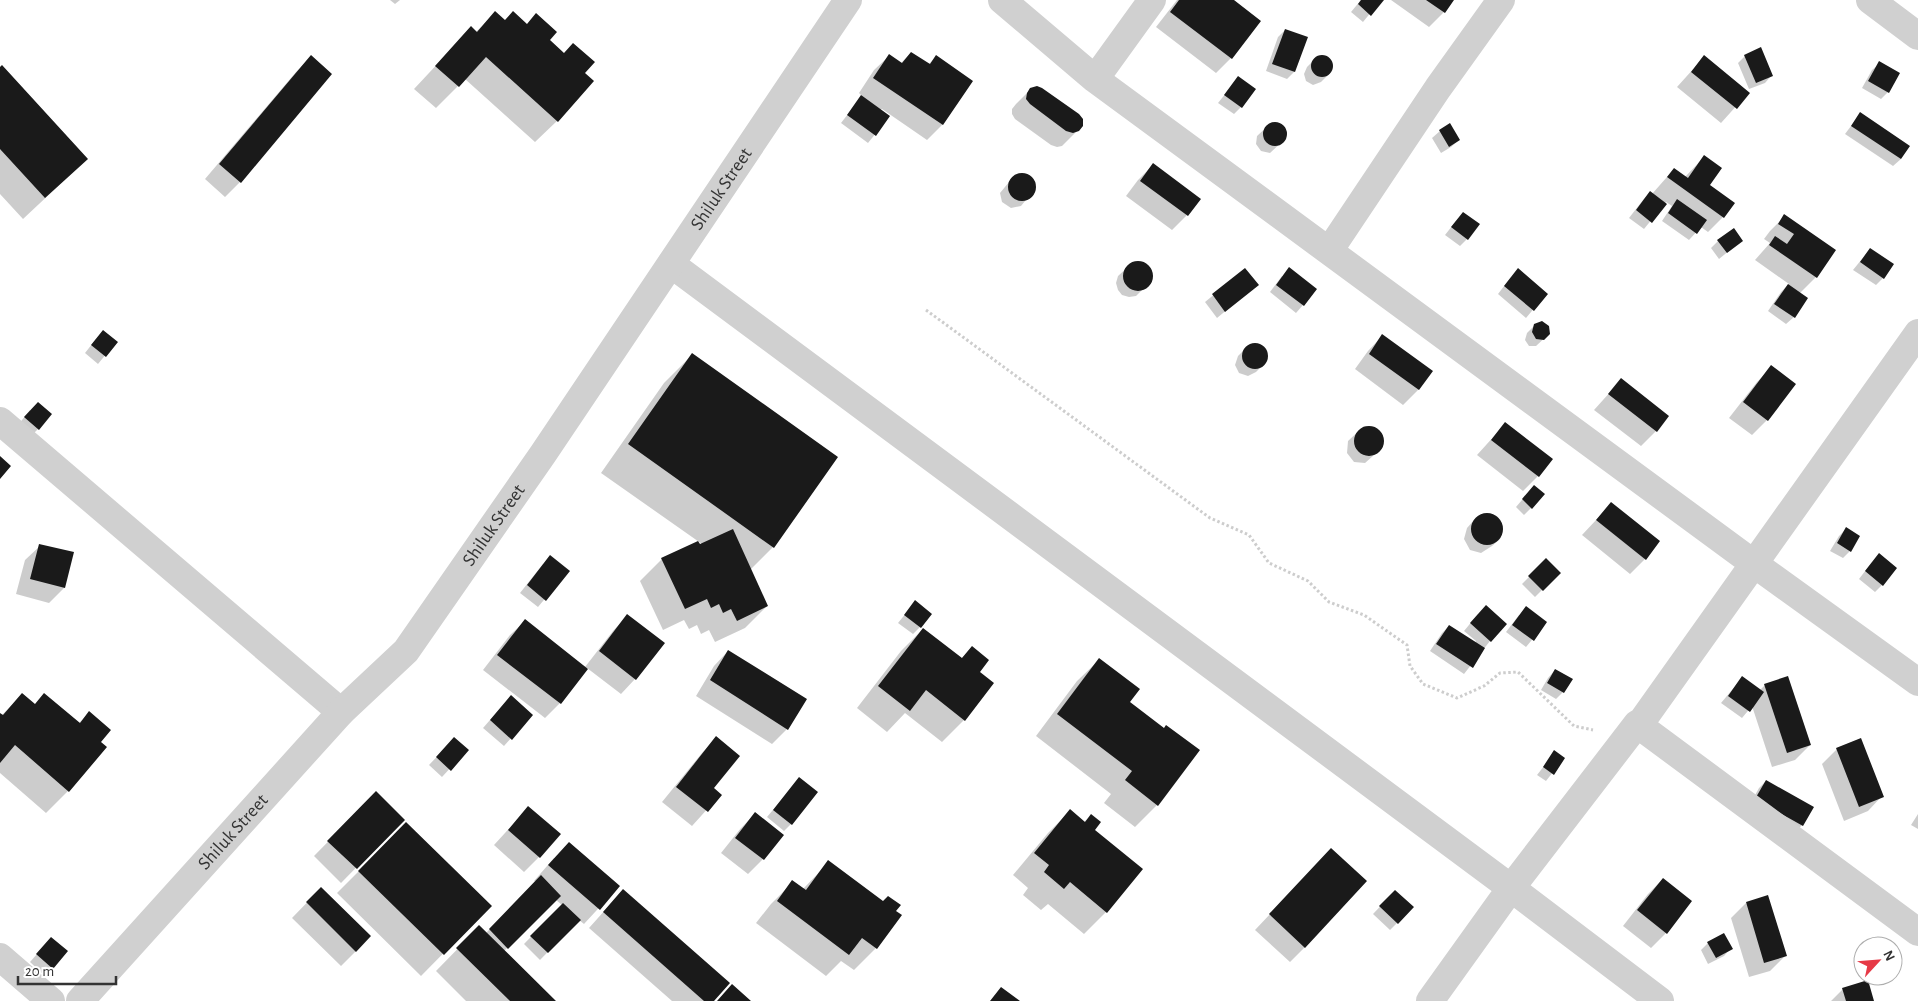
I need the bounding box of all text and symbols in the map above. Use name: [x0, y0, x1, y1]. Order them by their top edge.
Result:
street label: Shiluk Street: [687, 144, 755, 233]
street label: Shiluk Street: [459, 481, 528, 569]
street label: Shiluk Street: [194, 790, 271, 873]
north arrow: [1853, 936, 1903, 986]
text: N: [1880, 948, 1897, 963]
scale bar: [18, 954, 115, 986]
text: 20 m: [25, 964, 54, 979]

